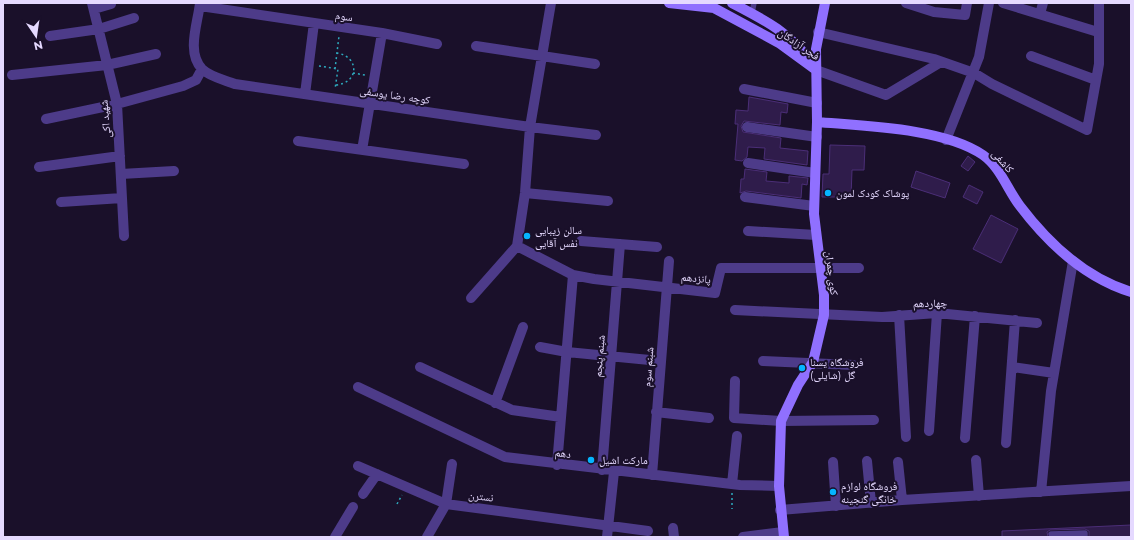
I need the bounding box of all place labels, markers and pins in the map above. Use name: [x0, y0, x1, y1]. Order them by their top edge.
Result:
place label: پوشاک کودک لمون: [836, 186, 910, 200]
marker: پوشاک کودک لمون: [823, 188, 833, 198]
place label: سالن زیبایی نفس آقایی: [535, 223, 582, 250]
marker: سالن زیبایی نفس آقایی: [522, 231, 532, 241]
place label: فروشگاه یسنا گل (شایلی): [810, 355, 864, 382]
marker: فروشگاه یسنا گل (شایلی): [797, 363, 807, 373]
place label: مارکت اشیل: [599, 453, 648, 467]
marker: مارکت اشیل: [586, 455, 596, 465]
place label: فروشگاه لوازم خانگی گنجینه: [841, 479, 898, 506]
marker: فروشگاه لوازم خانگی گنجینه: [828, 487, 838, 497]

